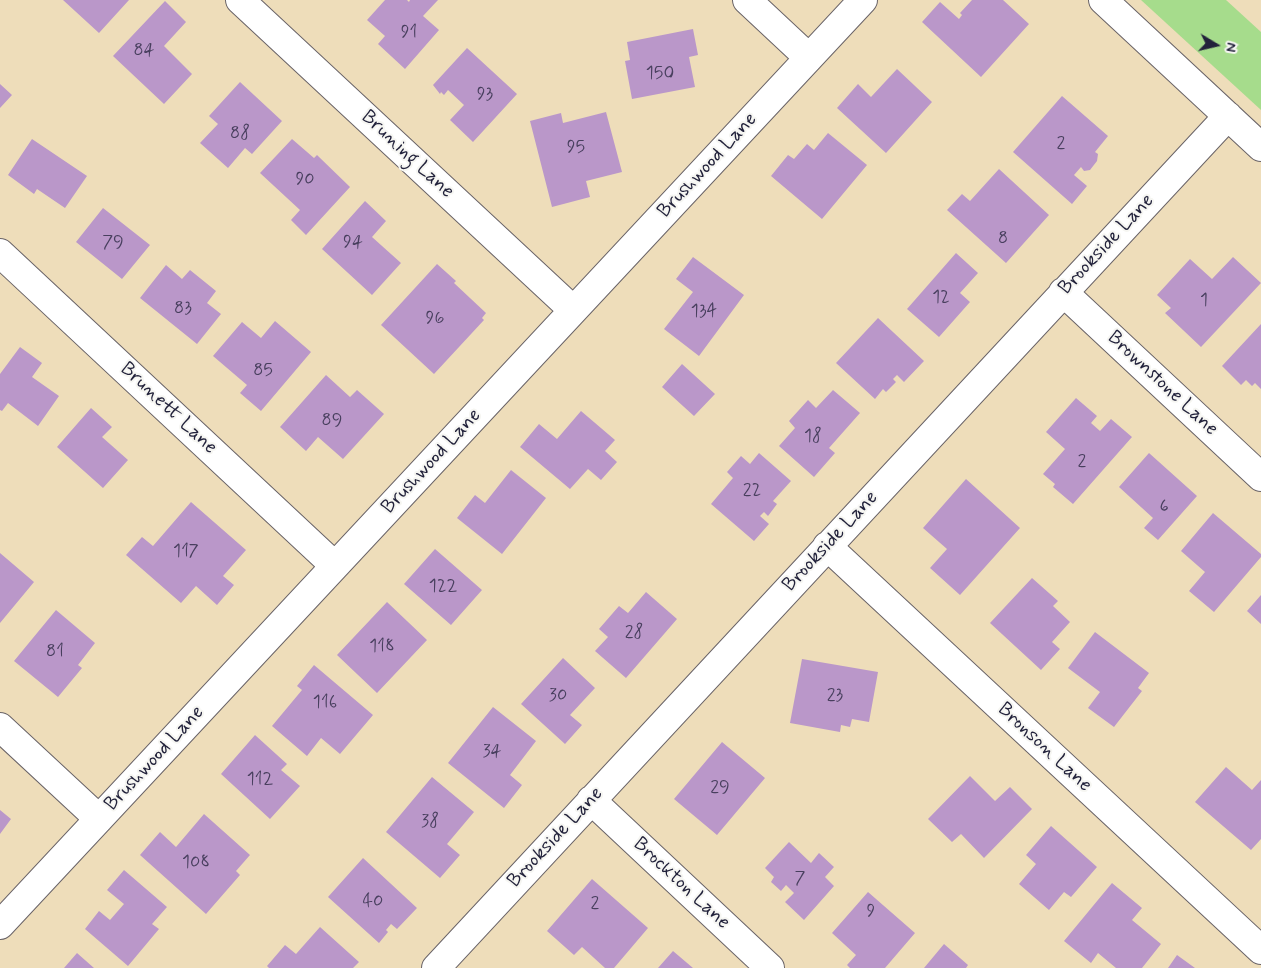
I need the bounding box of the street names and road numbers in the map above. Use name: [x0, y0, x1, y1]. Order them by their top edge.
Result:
street label: Bruning Lane: [356, 106, 458, 204]
street label: Brushwood Lane: [653, 108, 763, 224]
street label: Brookside Lane: [1054, 190, 1160, 300]
street label: Brownstone Lane: [1102, 327, 1222, 441]
street label: Brunett Lane: [115, 358, 221, 460]
street label: Brushwood Lane: [377, 404, 487, 520]
street label: Brookside Lane: [778, 487, 884, 597]
street label: Bronson Lane: [992, 698, 1096, 798]
street label: Brushwood Lane: [100, 701, 210, 817]
street label: Brookside Lane: [503, 783, 609, 893]
street label: Brockton Lane: [628, 833, 734, 935]

